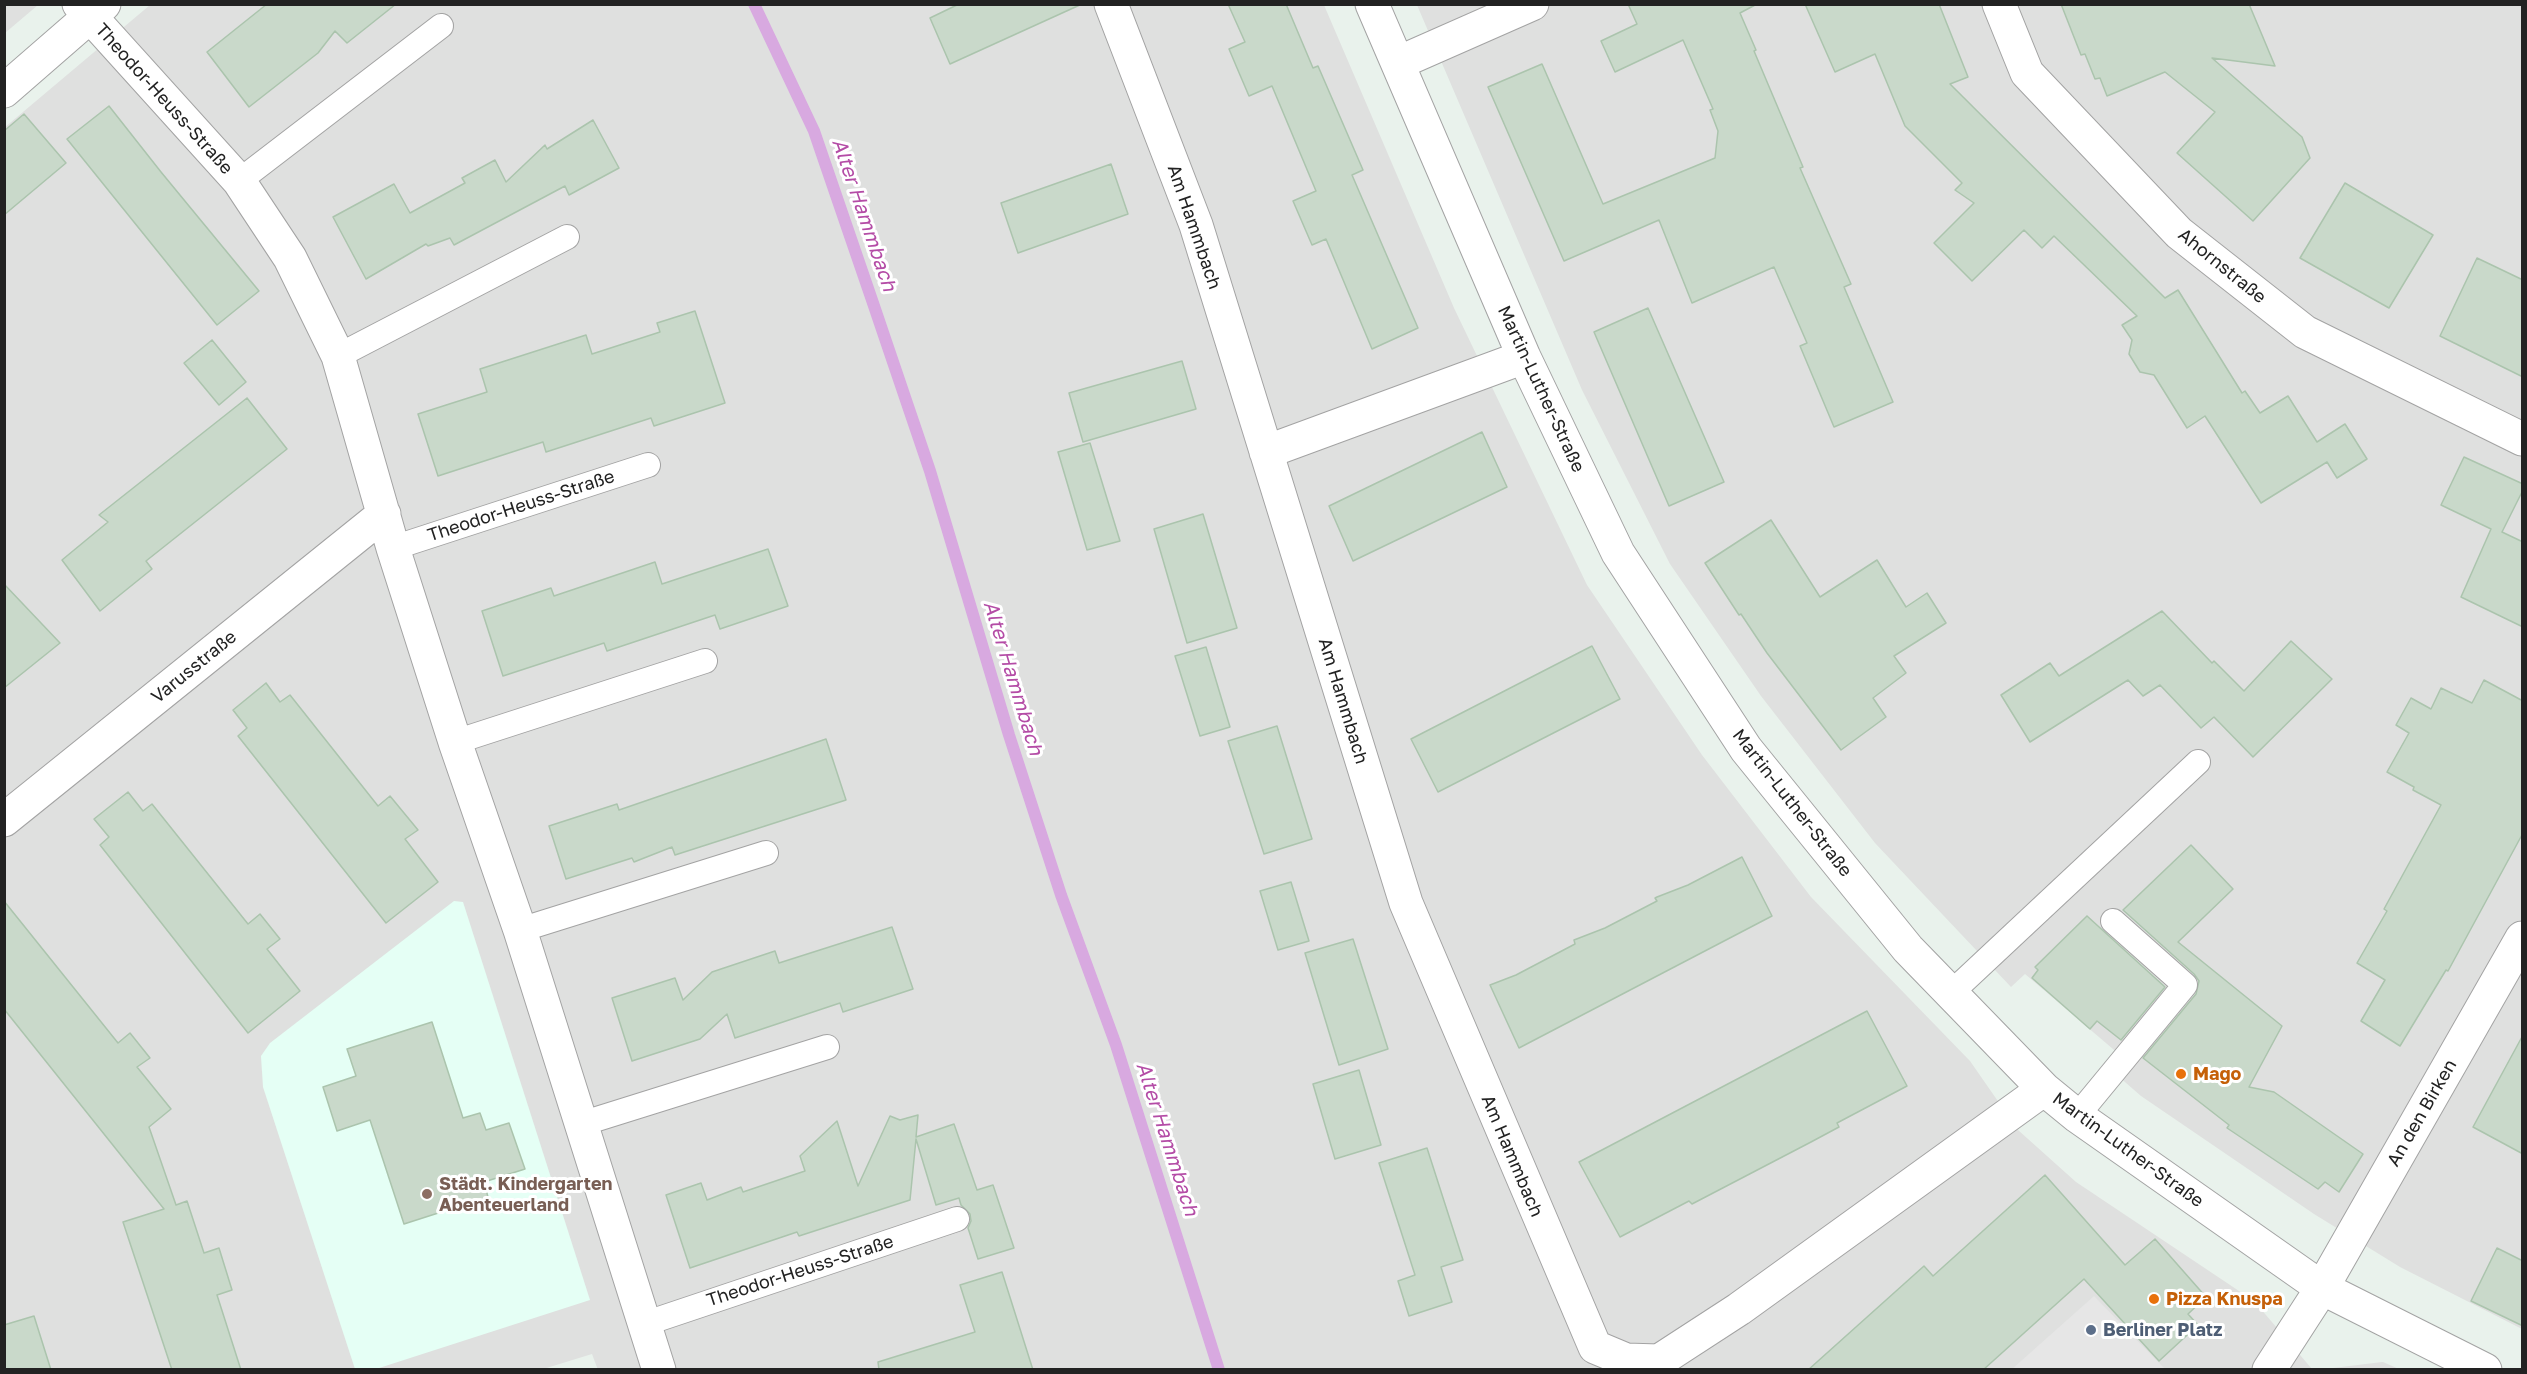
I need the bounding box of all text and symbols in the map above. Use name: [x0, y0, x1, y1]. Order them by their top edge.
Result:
street label: Theodor-Heuss-Straße: [91, 19, 237, 179]
water label: Alter Hammbach: [827, 135, 901, 295]
street label: Am Hammbach: [1163, 162, 1225, 292]
street label: Ahornstraße: [2174, 224, 2270, 308]
street label: Martin-Luther-Straße: [1493, 302, 1589, 476]
street label: Theodor-Heuss-Straße: [425, 466, 617, 546]
water label: Alter Hammbach: [978, 598, 1048, 758]
street label: Varusstraße: [147, 626, 241, 708]
street label: Am Hammbach: [1314, 636, 1372, 766]
street label: Martin-Luther-Straße: [1728, 725, 1856, 881]
street label: An den Birken: [2383, 1056, 2461, 1170]
water label: Alter Hammbach: [1131, 1059, 1203, 1219]
place label: Mago: [2193, 1063, 2241, 1085]
marker: Mago: [2174, 1067, 2188, 1081]
street label: Martin-Luther-Straße: [2048, 1088, 2208, 1212]
street label: Am Hammbach: [1477, 1092, 1547, 1220]
place label: Städt. Kindergarten Abenteuerland: [439, 1173, 612, 1216]
marker: Städt. Kindergarten Abenteuerland: [420, 1187, 434, 1201]
street label: Theodor-Heuss-Straße: [704, 1231, 896, 1311]
place label: Pizza Knuspa: [2166, 1288, 2283, 1310]
marker: Pizza Knuspa: [2147, 1292, 2161, 1306]
place label: Berliner Platz: [2103, 1319, 2223, 1341]
marker: Berliner Platz: [2084, 1323, 2098, 1337]

